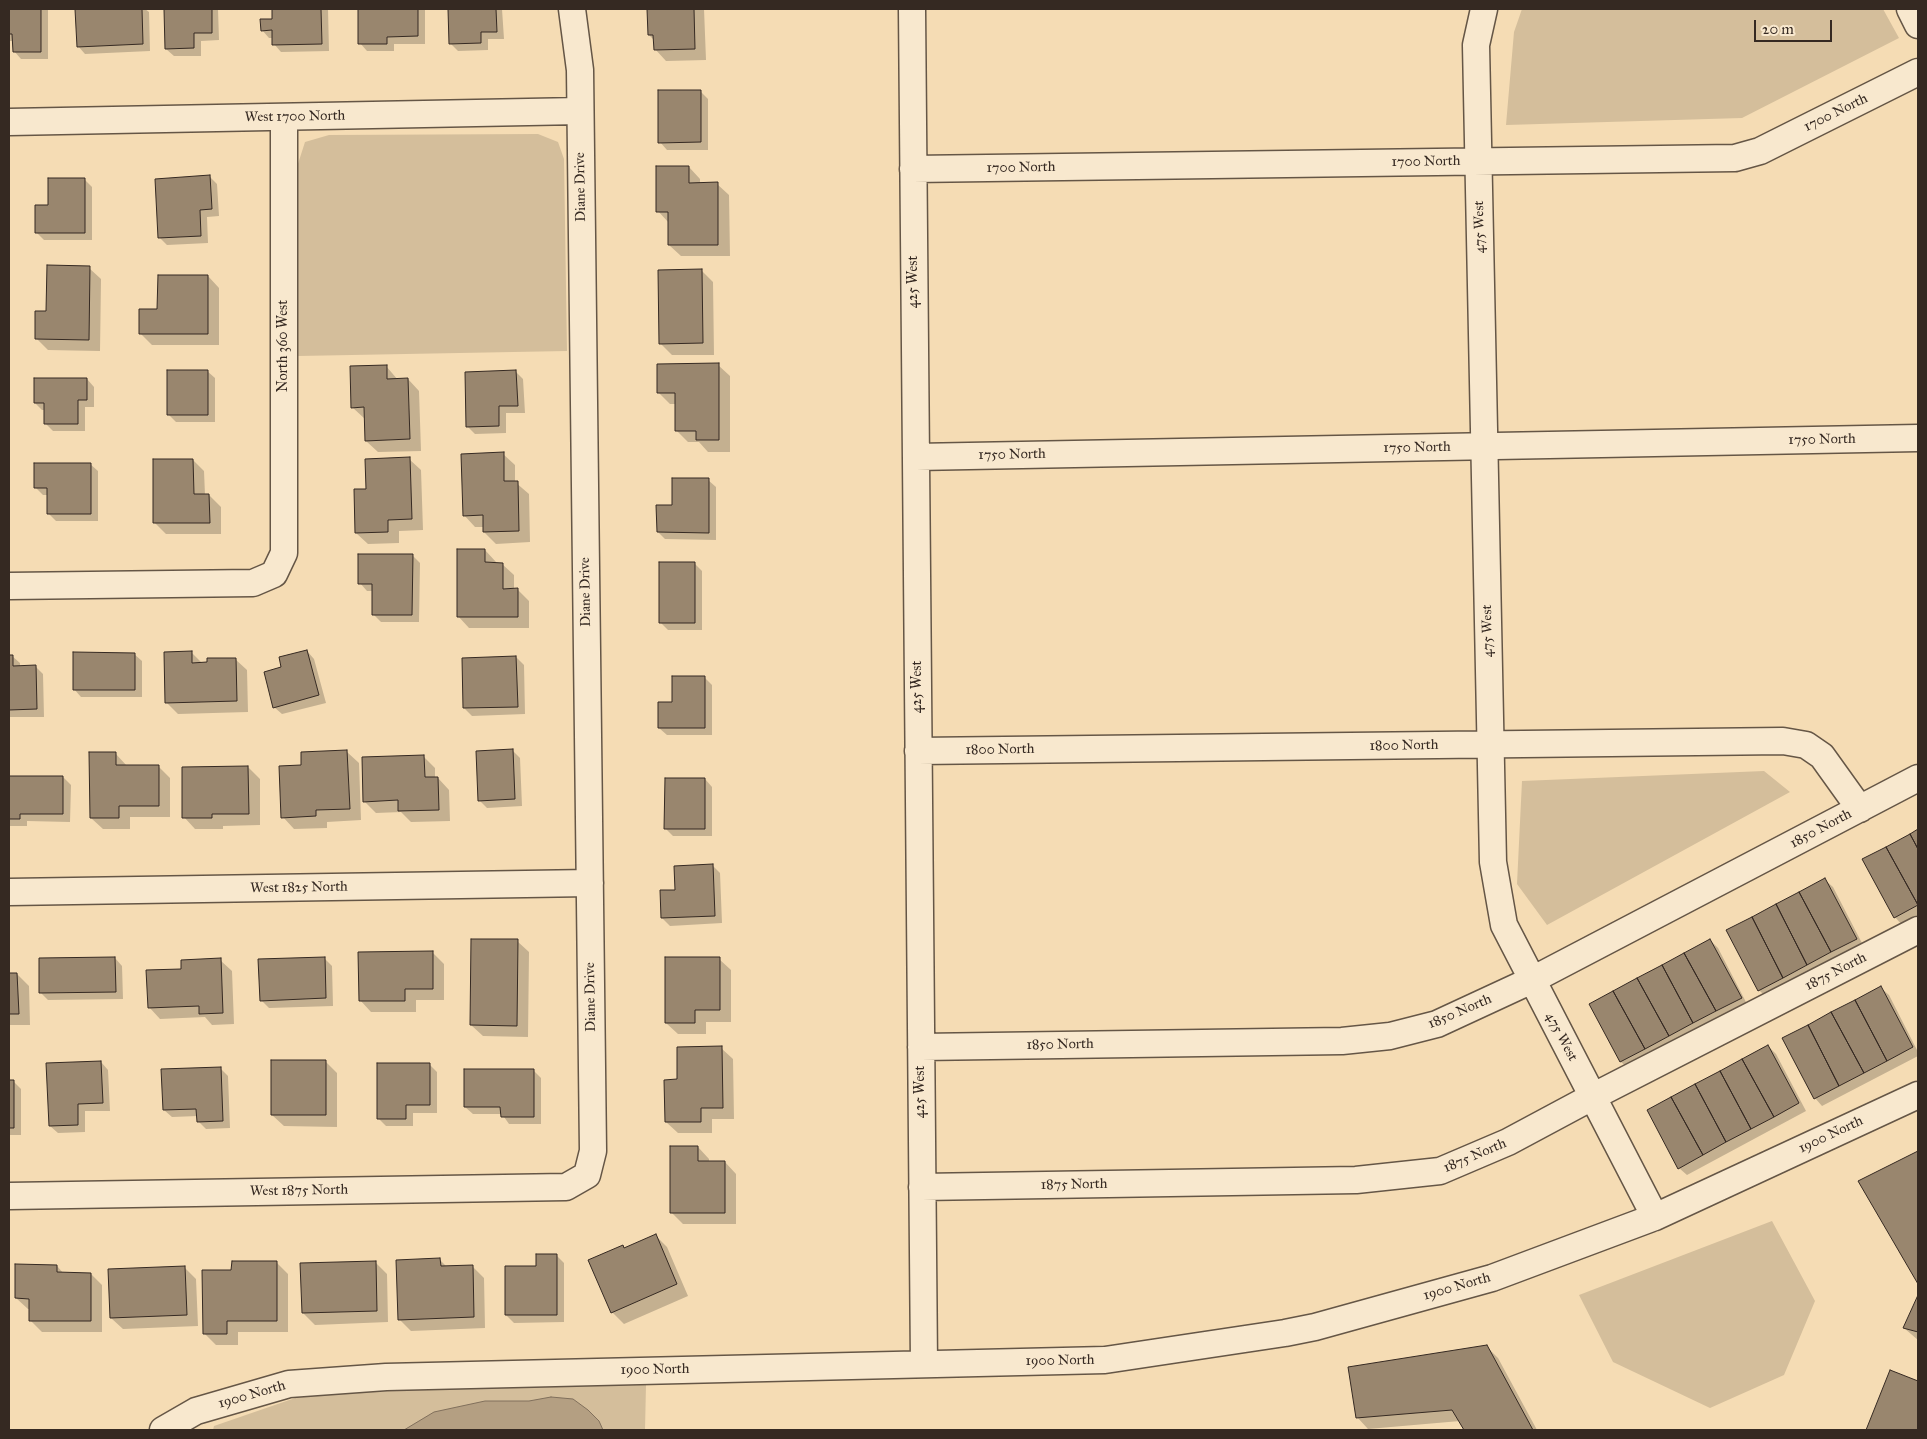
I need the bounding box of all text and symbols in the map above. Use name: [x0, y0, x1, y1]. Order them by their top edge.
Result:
scale bar: [1757, 10, 1834, 42]
text: 20 m: [1762, 20, 1794, 38]
street label: 1700 North: [1801, 90, 1871, 136]
street label: West 1700 North: [245, 108, 345, 126]
street label: Diane Drive: [572, 152, 590, 222]
street label: 1700 North: [1391, 153, 1461, 171]
street label: 1700 North: [986, 159, 1056, 177]
street label: 475 West: [1471, 200, 1489, 254]
street label: 425 West: [906, 256, 922, 308]
street label: North 360 West: [276, 300, 292, 392]
street label: 1750 North: [1788, 431, 1856, 449]
street label: 1750 North: [1383, 439, 1451, 457]
street label: 1750 North: [978, 446, 1046, 464]
street label: Diane Drive: [577, 557, 595, 627]
street label: 475 West: [1479, 604, 1497, 658]
street label: 425 West: [910, 661, 926, 713]
street label: 1800 North: [1369, 737, 1439, 755]
street label: 1800 North: [965, 741, 1035, 759]
street label: 1850 North: [1787, 806, 1855, 852]
street label: West 1825 North: [250, 879, 348, 897]
street label: 1875 North: [1802, 949, 1870, 995]
street label: Diane Drive: [582, 962, 600, 1032]
street label: 1850 North: [1426, 991, 1494, 1033]
street label: 475 West: [1541, 1010, 1581, 1064]
street label: 1850 North: [1026, 1036, 1094, 1054]
street label: 425 West: [913, 1066, 929, 1118]
street label: 1900 North: [1796, 1113, 1866, 1157]
street label: 1875 North: [1441, 1135, 1509, 1177]
street label: 1875 North: [1041, 1176, 1107, 1194]
street label: West 1875 North: [250, 1182, 348, 1200]
street label: 1900 North: [1422, 1269, 1492, 1305]
street label: 1900 North: [1025, 1352, 1095, 1370]
street label: 1900 North: [620, 1361, 690, 1379]
street label: 1900 North: [217, 1377, 287, 1413]

